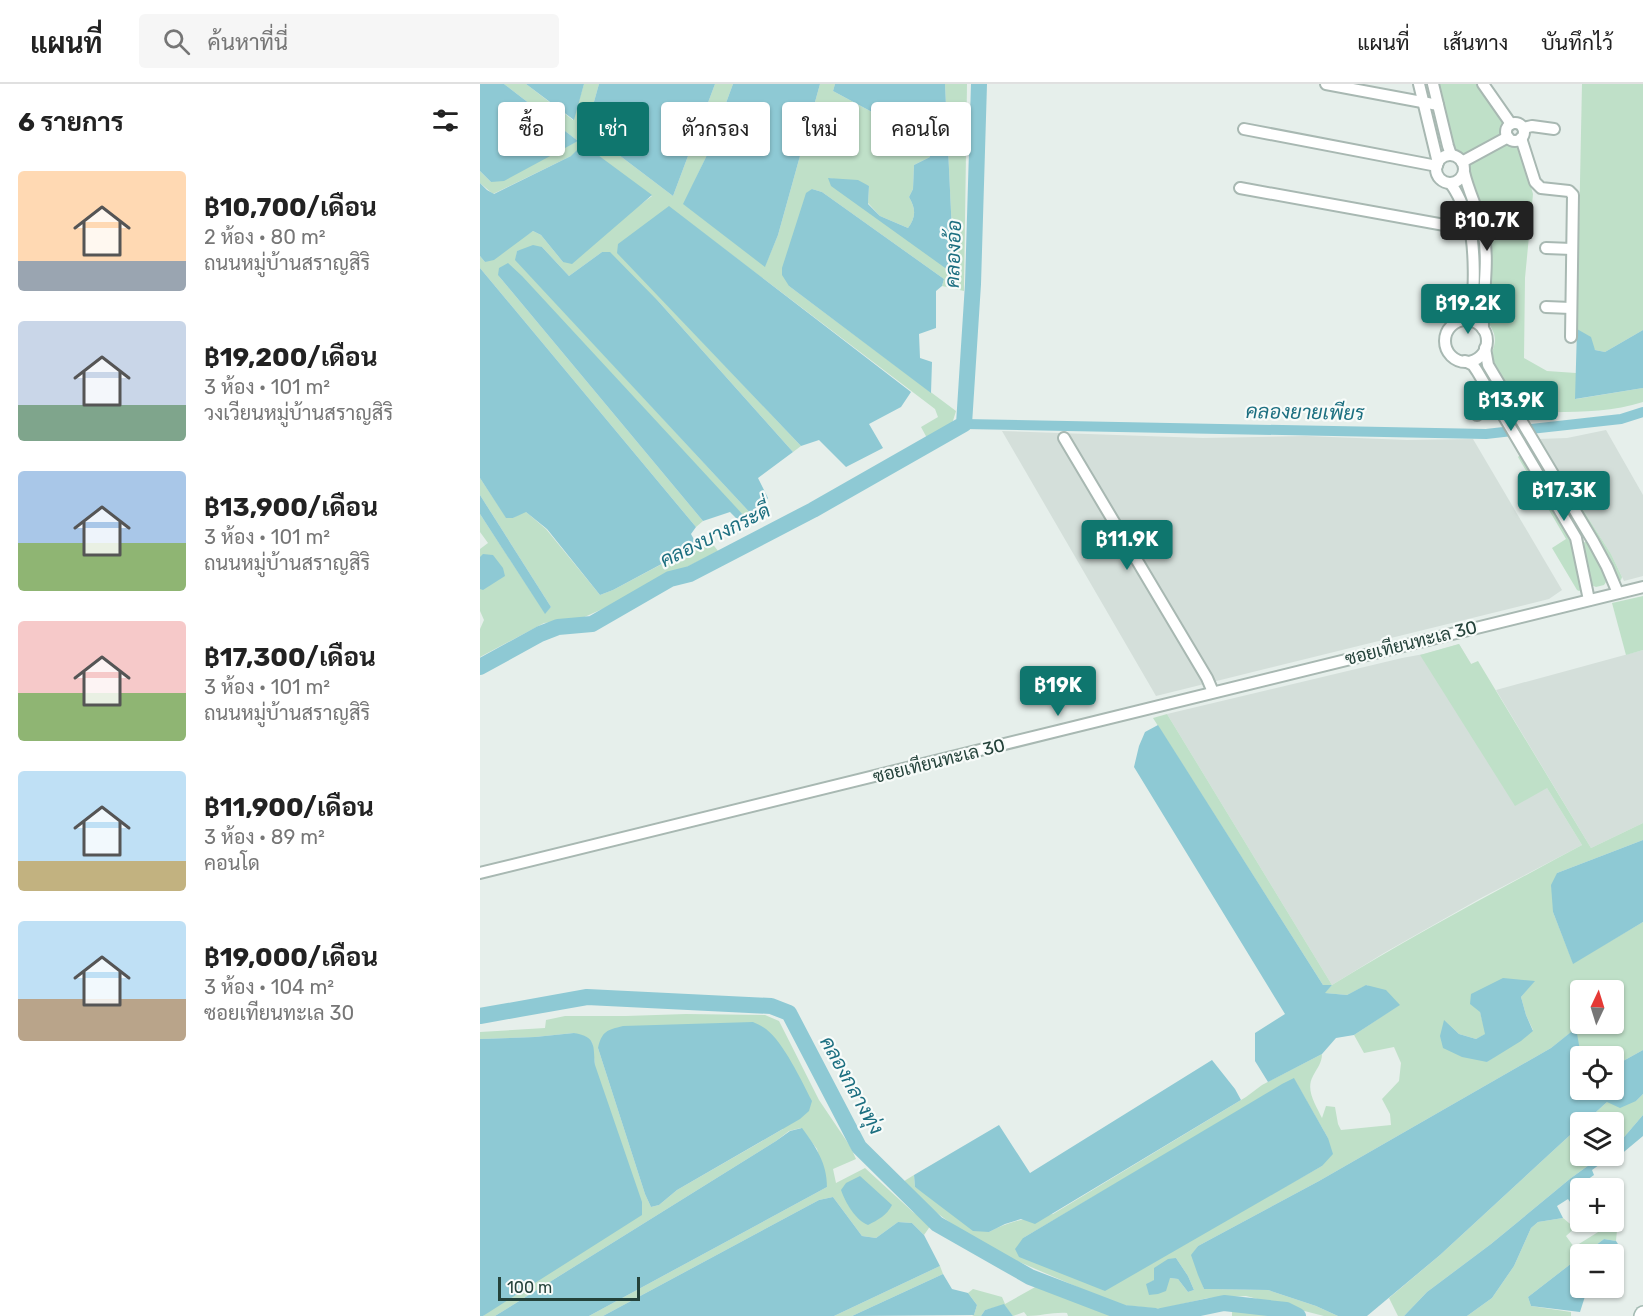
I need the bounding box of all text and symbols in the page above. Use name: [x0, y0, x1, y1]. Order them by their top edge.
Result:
search box: [139, 14, 559, 68]
icon: search: [160, 25, 193, 58]
text: แผนที่: [30, 27, 103, 60]
text: ค้นหาที่นี่: [208, 29, 288, 56]
text: แผนที่: [1357, 30, 1410, 55]
text: เส้นทาง: [1443, 30, 1508, 55]
text: บันทึกไว้: [1541, 30, 1613, 55]
chip: ซื้อ: [498, 102, 565, 156]
chip: เช่า: [577, 102, 649, 156]
chip: ตัวกรอง: [661, 102, 770, 156]
chip: ใหม่: [782, 102, 859, 156]
chip: คอนโด: [871, 102, 971, 156]
icon: filters: [429, 104, 462, 137]
text: 6 รายการ: [18, 107, 124, 138]
text: ฿10,700/เดือน: [204, 192, 377, 223]
icon: home: [66, 195, 138, 267]
pin: ฿10.7K: [1438, 201, 1536, 252]
text: ฿10.7K: [1454, 208, 1520, 232]
water label: คลองอ้อ: [939, 220, 966, 288]
text: 2 ห้อง · 80 m²: [204, 225, 326, 249]
text: ถนนหมู่บ้านสราญสิริ: [204, 251, 370, 275]
pin: ฿19.2K: [1419, 284, 1517, 335]
text: ฿19.2K: [1435, 291, 1501, 315]
text: ฿19,200/เดือน: [204, 342, 378, 373]
icon: home: [66, 345, 138, 417]
text: 3 ห้อง · 101 m²: [204, 375, 330, 399]
pin: ฿13.9K: [1462, 381, 1560, 432]
text: ฿13.9K: [1478, 388, 1544, 412]
water label: คลองยายเพียร: [1245, 398, 1366, 425]
text: วงเวียนหมู่บ้านสราญสิริ: [204, 401, 393, 425]
pin: ฿17.3K: [1515, 471, 1613, 522]
text: ฿17.3K: [1532, 478, 1596, 502]
text: ฿13,900/เดือน: [204, 492, 378, 523]
water label: คลองบางกระดี่: [654, 493, 776, 572]
icon: home: [66, 495, 138, 567]
pin: ฿11.9K: [1078, 520, 1176, 571]
text: 3 ห้อง · 101 m²: [204, 525, 330, 549]
text: ฿11.9K: [1096, 527, 1158, 551]
text: ถนนหมู่บ้านสราญสิริ: [204, 551, 370, 575]
street label: ซอยเทียนทะเล 30: [1342, 614, 1479, 670]
text: ฿17,300/เดือน: [204, 642, 376, 673]
icon: home: [66, 645, 138, 717]
pin: ฿19K: [1022, 666, 1094, 717]
text: ฿19K: [1034, 673, 1082, 697]
text: 3 ห้อง · 101 m²: [204, 675, 330, 699]
text: ถนนหมู่บ้านสราญสิริ: [204, 701, 370, 725]
street label: ซอยเทียนทะเล 30: [870, 732, 1007, 788]
text: ฿11,900/เดือน: [204, 792, 374, 823]
icon: home: [66, 795, 138, 867]
text: 3 ห้อง · 89 m²: [204, 825, 325, 849]
text: คอนโด: [204, 851, 260, 875]
text: ฿19,000/เดือน: [204, 942, 378, 973]
icon: home: [66, 945, 138, 1017]
text: 3 ห้อง · 104 m²: [204, 975, 334, 999]
north arrow: [1570, 980, 1624, 1034]
map controls: [1570, 980, 1624, 1298]
text: ซอยเทียนทะเล 30: [204, 1001, 354, 1025]
water label: คลองกลางทุ่ง: [813, 1032, 889, 1139]
button: locate: [1570, 1046, 1624, 1100]
button: layers: [1570, 1112, 1624, 1166]
button: +: [1570, 1178, 1624, 1232]
button: −: [1570, 1244, 1624, 1298]
scale bar: [498, 1274, 640, 1302]
text: 100 m: [507, 1278, 552, 1297]

